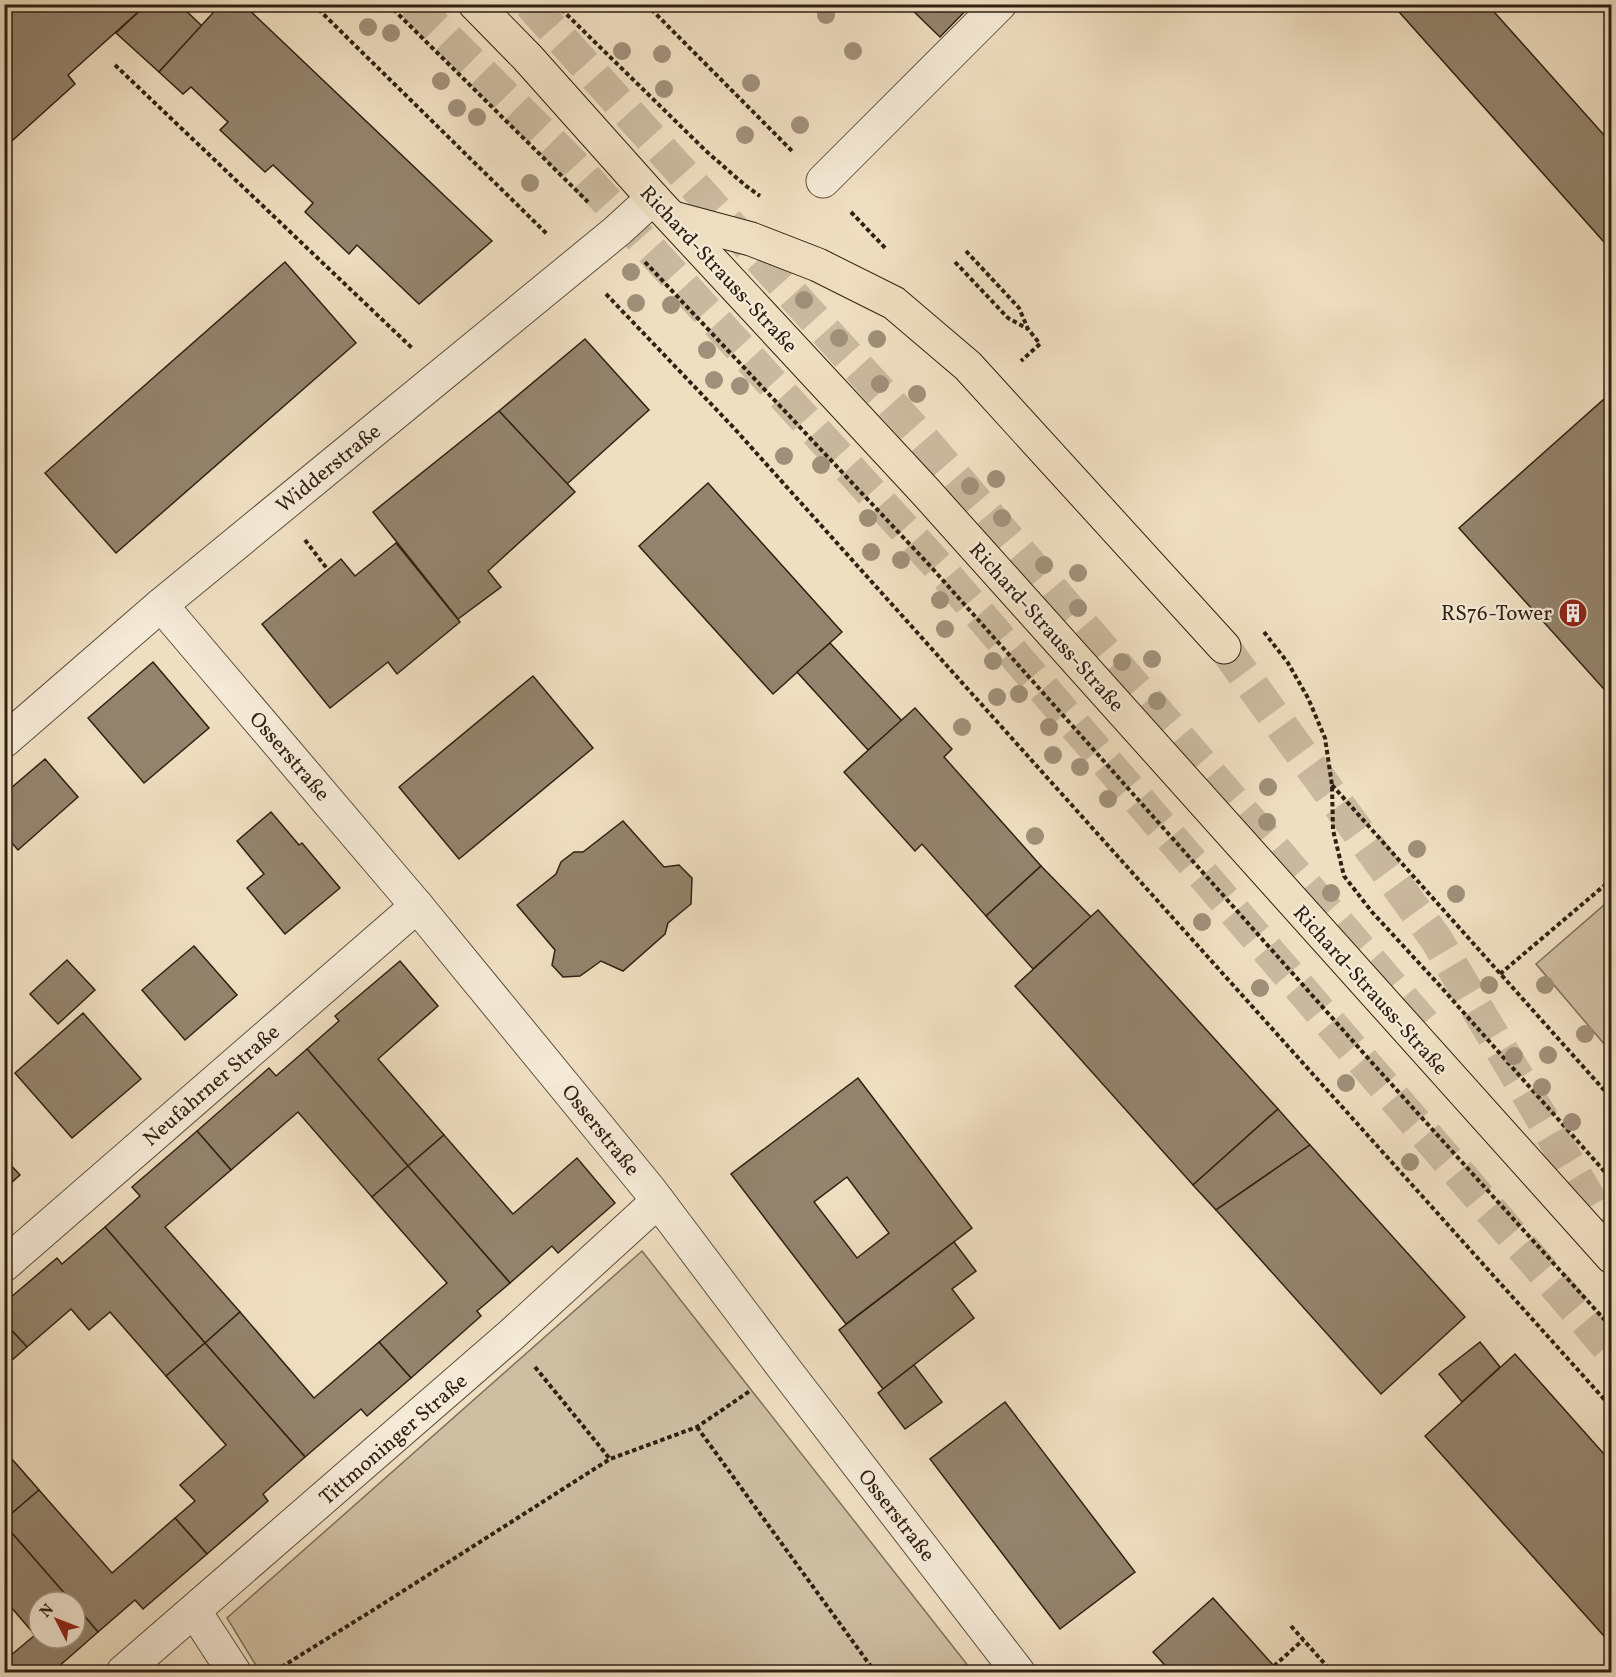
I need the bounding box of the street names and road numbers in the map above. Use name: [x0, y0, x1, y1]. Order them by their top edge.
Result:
street label: Richard-Strauss-Straße: [632, 180, 803, 360]
street label: Widderstraße: [270, 418, 388, 520]
street label: Richard-Strauss-Straße: [962, 537, 1130, 719]
street label: Osserstraße: [242, 706, 336, 808]
street label: Richard-Strauss-Straße: [1286, 900, 1454, 1082]
street label: Neufahrner Straße: [137, 1019, 287, 1154]
street label: Osserstraße: [554, 1079, 646, 1183]
street label: Tittmoninger Straße: [314, 1368, 474, 1513]
street label: Osserstraße: [850, 1464, 941, 1568]

